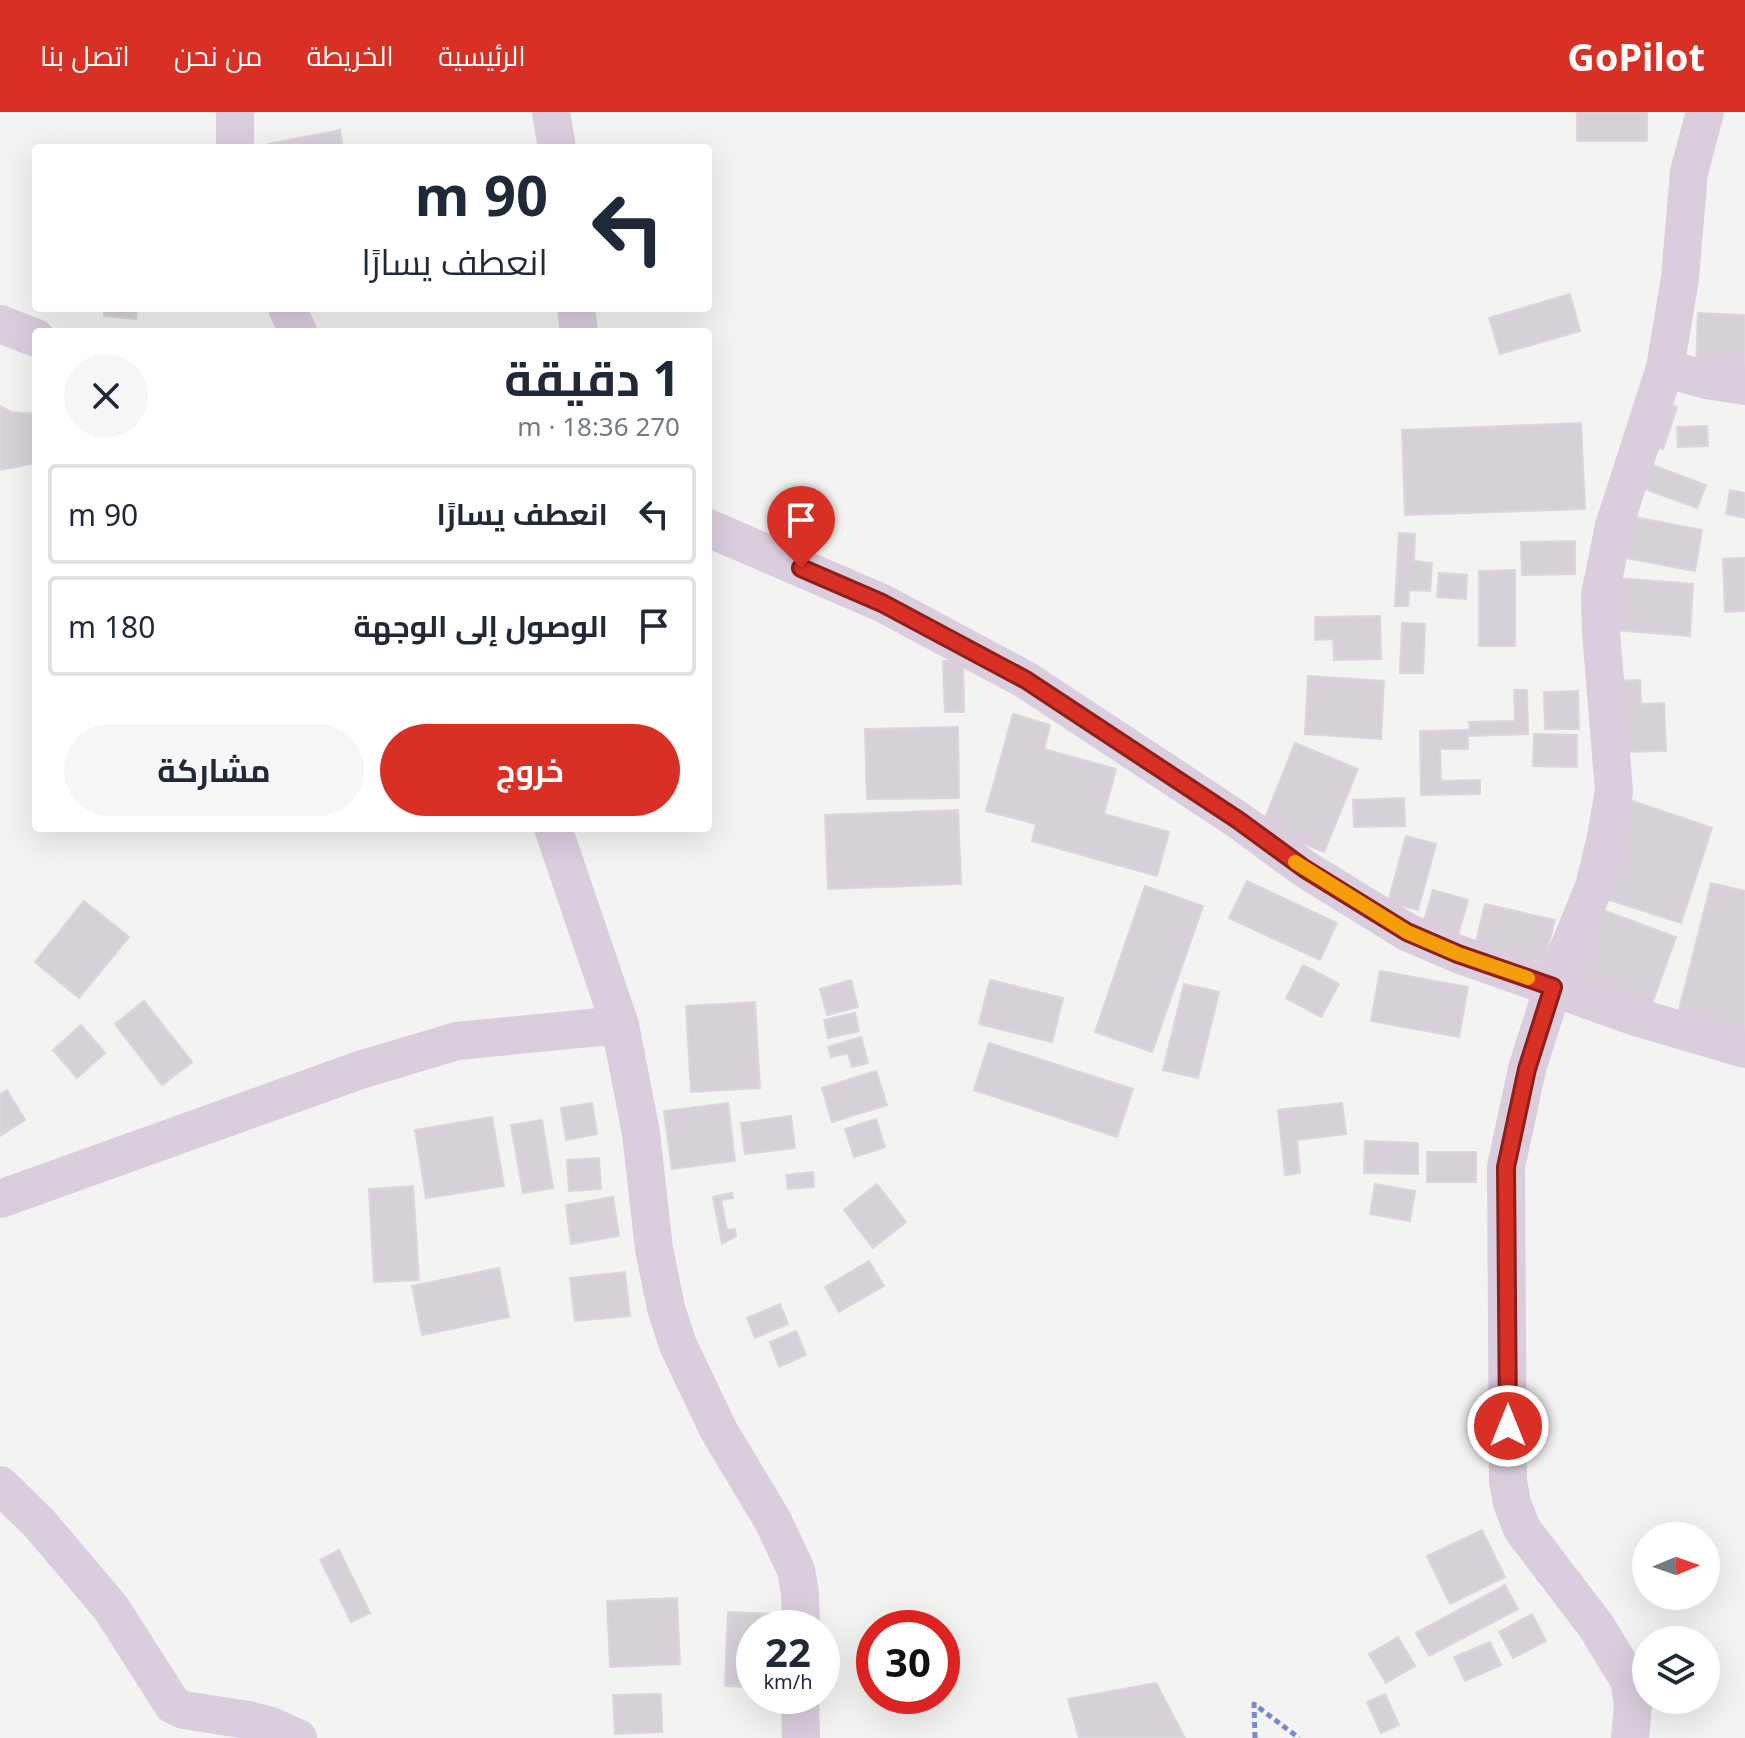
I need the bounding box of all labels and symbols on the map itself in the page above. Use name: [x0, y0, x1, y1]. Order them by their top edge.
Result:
pin: [767, 486, 835, 568]
position arrow: [1466, 1384, 1550, 1468]
north arrow: [1632, 1522, 1720, 1610]
speed limit sign: 30: [856, 1610, 960, 1714]

